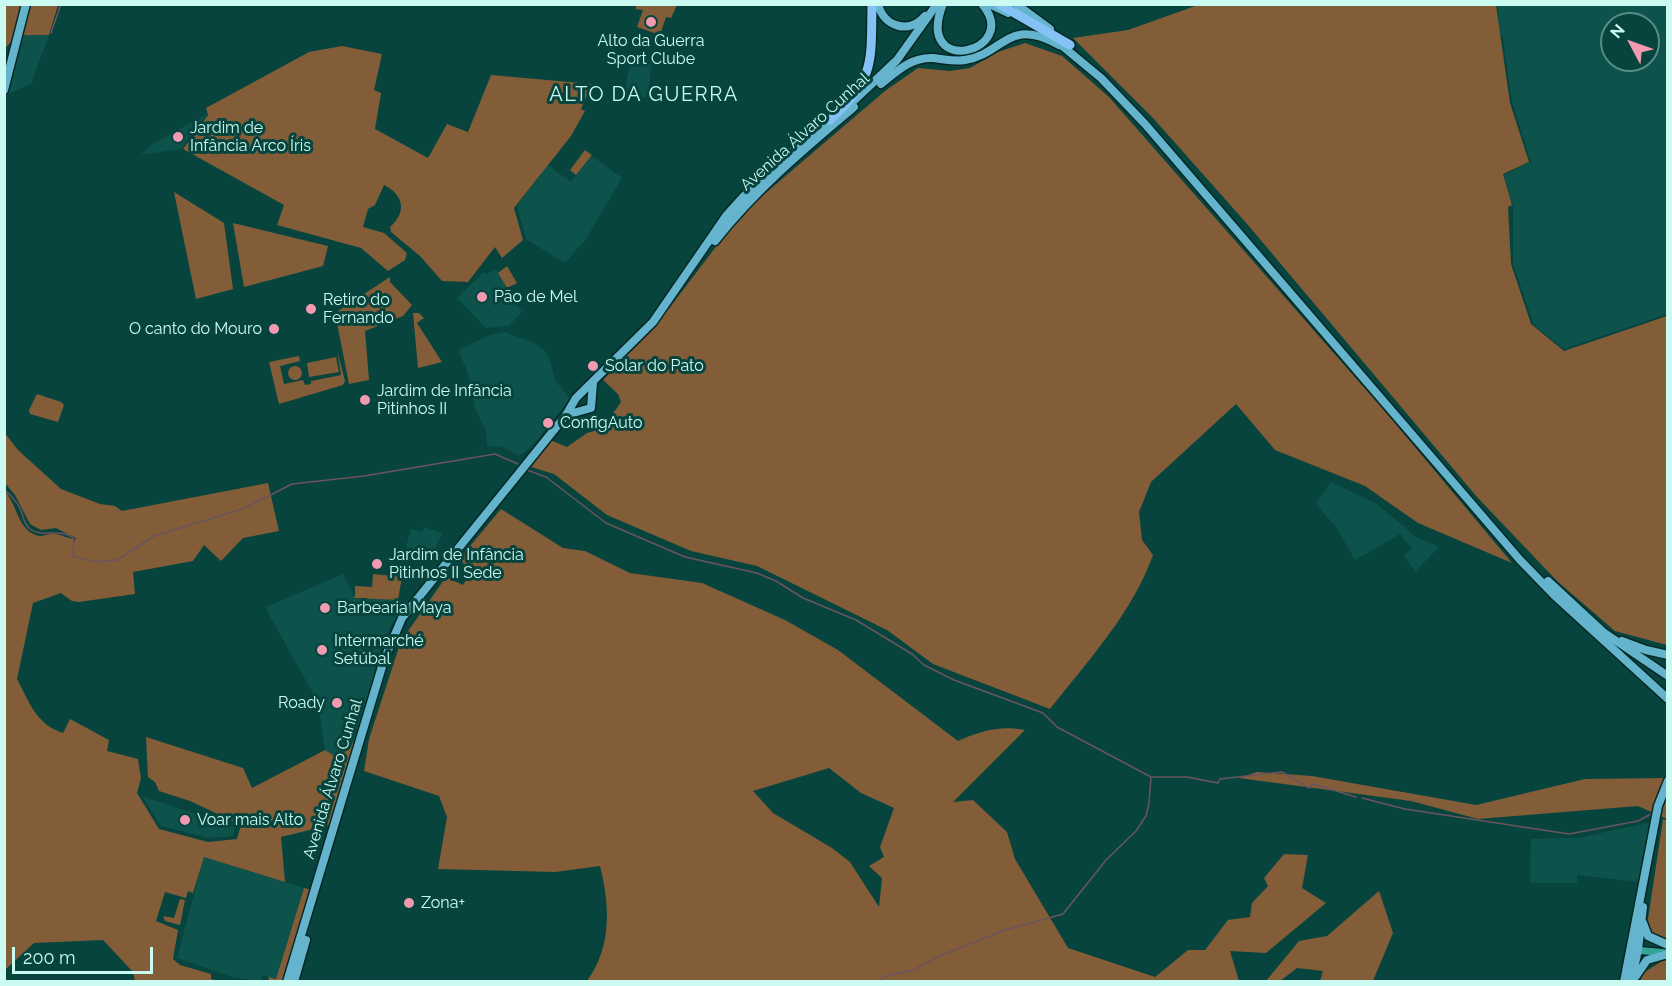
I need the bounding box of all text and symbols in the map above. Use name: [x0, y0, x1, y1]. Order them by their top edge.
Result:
north arrow: [1600, 12, 1660, 72]
marker: Alto da Guerra Sport Clube: [644, 15, 658, 29]
text: N: [1606, 20, 1629, 42]
place label: Alto da Guerra Sport Clube: [597, 31, 705, 69]
street label: Avenida Álvaro Cunhal: [737, 69, 873, 195]
district label: ALTO DA GUERRA: [549, 83, 739, 107]
place label: Jardim de Infância Arco Íris: [190, 118, 311, 156]
marker: Jardim de Infância Arco Íris: [171, 130, 185, 144]
place label: Pão de Mel: [494, 287, 577, 307]
place label: Retiro do Fernando: [323, 290, 394, 328]
marker: Pão de Mel: [475, 290, 489, 304]
marker: Retiro do Fernando: [304, 302, 318, 316]
place label: O canto do Mouro: [129, 319, 262, 339]
marker: O canto do Mouro: [267, 322, 281, 336]
place label: Solar do Pato: [605, 356, 704, 376]
marker: Solar do Pato: [586, 359, 600, 373]
place label: Jardim de Infância Pitinhos II: [377, 381, 512, 419]
marker: Jardim de Infância Pitinhos II: [358, 393, 372, 407]
place label: ConfigAuto: [560, 413, 643, 433]
marker: ConfigAuto: [541, 416, 555, 430]
place label: Jardim de Infância Pitinhos II Sede: [389, 545, 524, 583]
marker: Jardim de Infância Pitinhos II Sede: [370, 557, 384, 571]
place label: Barbearia Maya: [337, 598, 451, 618]
marker: Barbearia Maya: [318, 601, 332, 615]
place label: Intermarché Setúbal: [334, 631, 424, 669]
marker: Intermarché Setúbal: [315, 643, 329, 657]
place label: Roady: [278, 693, 325, 713]
marker: Roady: [330, 696, 344, 710]
street label: Avenida Álvaro Cunhal: [299, 697, 367, 861]
place label: Voar mais Alto: [197, 810, 303, 830]
marker: Voar mais Alto: [178, 813, 192, 827]
place label: Zona+: [421, 893, 465, 913]
marker: Zona+: [402, 896, 416, 910]
scale bar: [15, 935, 156, 973]
text: 200 m: [23, 947, 76, 968]

